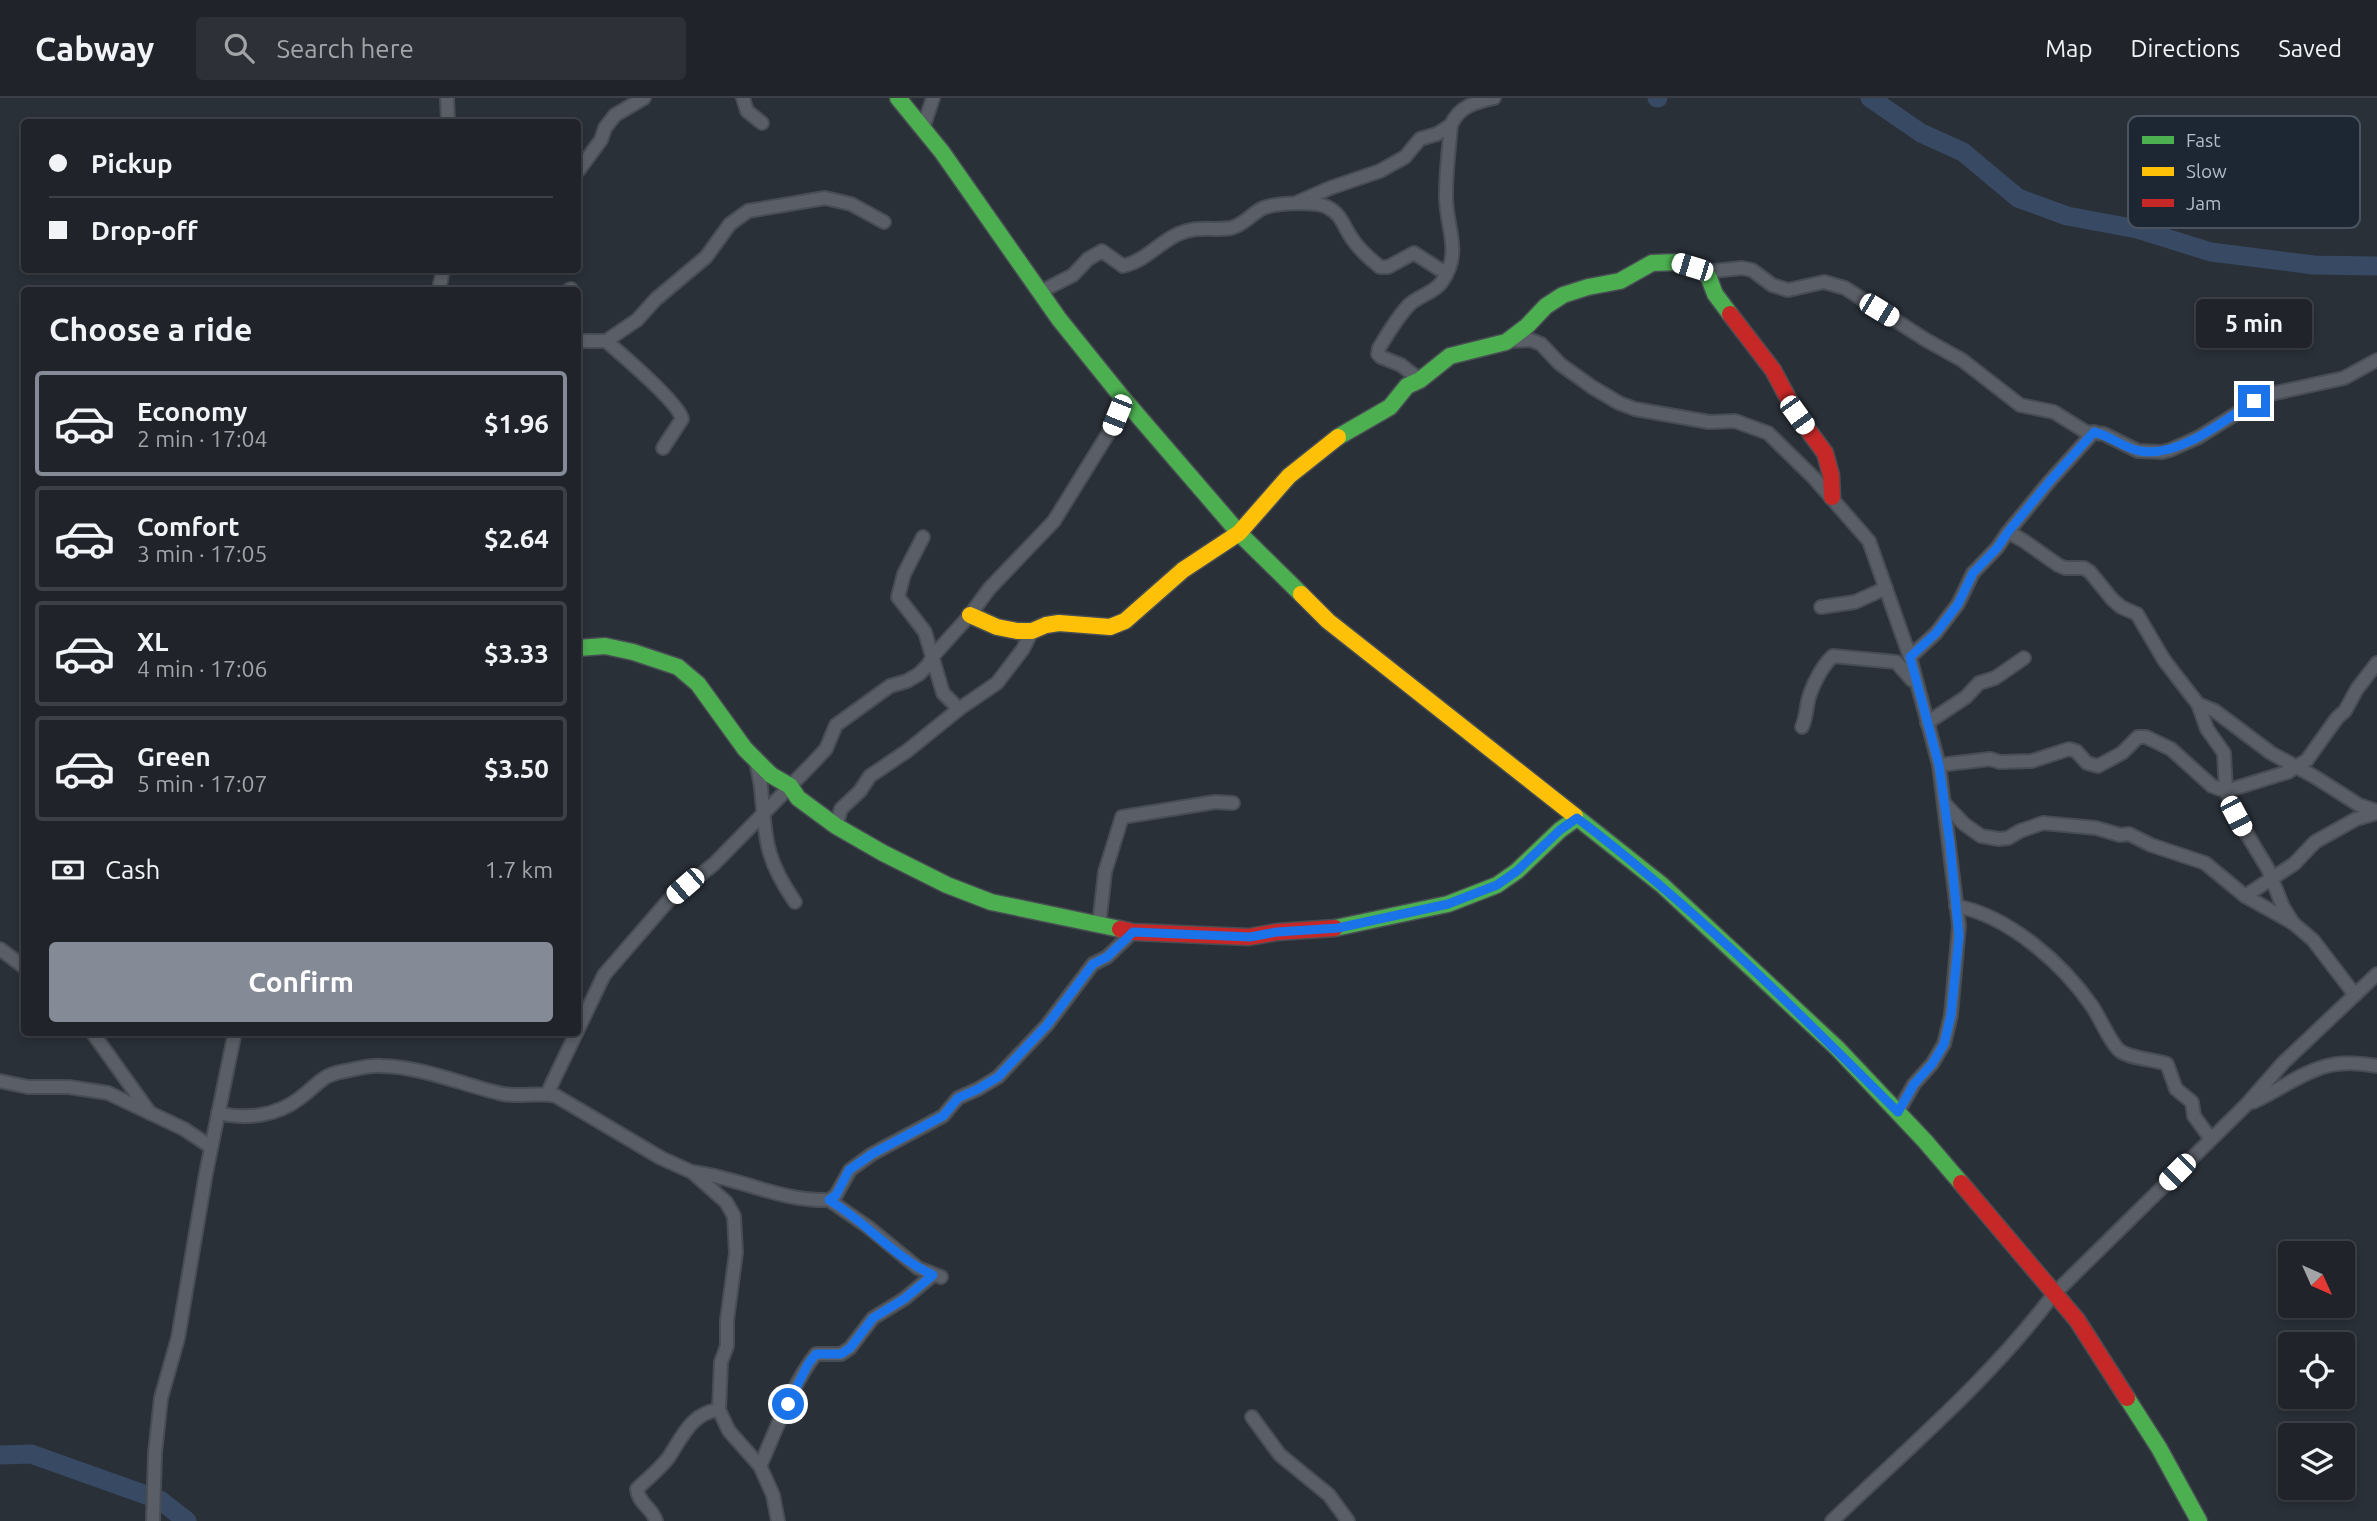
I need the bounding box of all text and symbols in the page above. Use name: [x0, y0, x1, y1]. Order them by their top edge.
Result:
search box: [196, 17, 686, 80]
icon: search: [220, 29, 258, 67]
text: Cabway: [35, 30, 154, 67]
text: Search here: [276, 34, 414, 63]
text: Map: [2045, 35, 2092, 62]
text: Directions: [2130, 35, 2240, 62]
text: Saved: [2278, 35, 2342, 62]
legend: [2128, 116, 2360, 228]
text: Fast: [2186, 129, 2221, 151]
text: Pickup: [91, 149, 173, 178]
text: Slow: [2186, 160, 2227, 182]
text: Jam: [2186, 192, 2222, 214]
text: Drop-off: [91, 216, 198, 245]
car: [1669, 251, 1716, 283]
car: [1856, 290, 1903, 330]
callout: 5 min: [2196, 300, 2312, 348]
text: Choose a ride: [49, 311, 252, 347]
text: 5 min: [2225, 311, 2283, 336]
route end: [2238, 385, 2270, 417]
icon: car: [53, 392, 116, 455]
car: [1100, 392, 1135, 438]
car: [1777, 392, 1818, 438]
text: Economy: [137, 397, 247, 426]
text: $1.96: [484, 409, 549, 438]
text: 2 min · 17:04: [137, 426, 268, 451]
icon: car: [53, 507, 116, 570]
text: Comfort: [137, 512, 240, 541]
text: $2.64: [484, 524, 549, 553]
text: 3 min · 17:05: [137, 541, 268, 566]
icon: car: [53, 622, 116, 685]
text: XL: [137, 627, 168, 656]
text: $3.33: [484, 639, 549, 668]
text: 4 min · 17:06: [137, 656, 268, 681]
icon: car: [53, 737, 116, 800]
text: Green: [137, 742, 211, 771]
text: $3.50: [484, 754, 549, 783]
text: 5 min · 17:07: [137, 771, 268, 796]
car: [2217, 793, 2256, 839]
icon: cash: [49, 851, 87, 889]
text: Cash: [105, 855, 160, 884]
text: 1.7 km: [485, 857, 553, 882]
car: [663, 864, 708, 908]
button: Confirm: [49, 942, 553, 1022]
car: [2155, 1150, 2200, 1194]
north arrow: [2278, 1241, 2356, 1318]
map controls: [2278, 1241, 2355, 1500]
button: locate: [2278, 1332, 2355, 1409]
route start: [772, 1388, 804, 1420]
button: layers: [2278, 1423, 2355, 1500]

